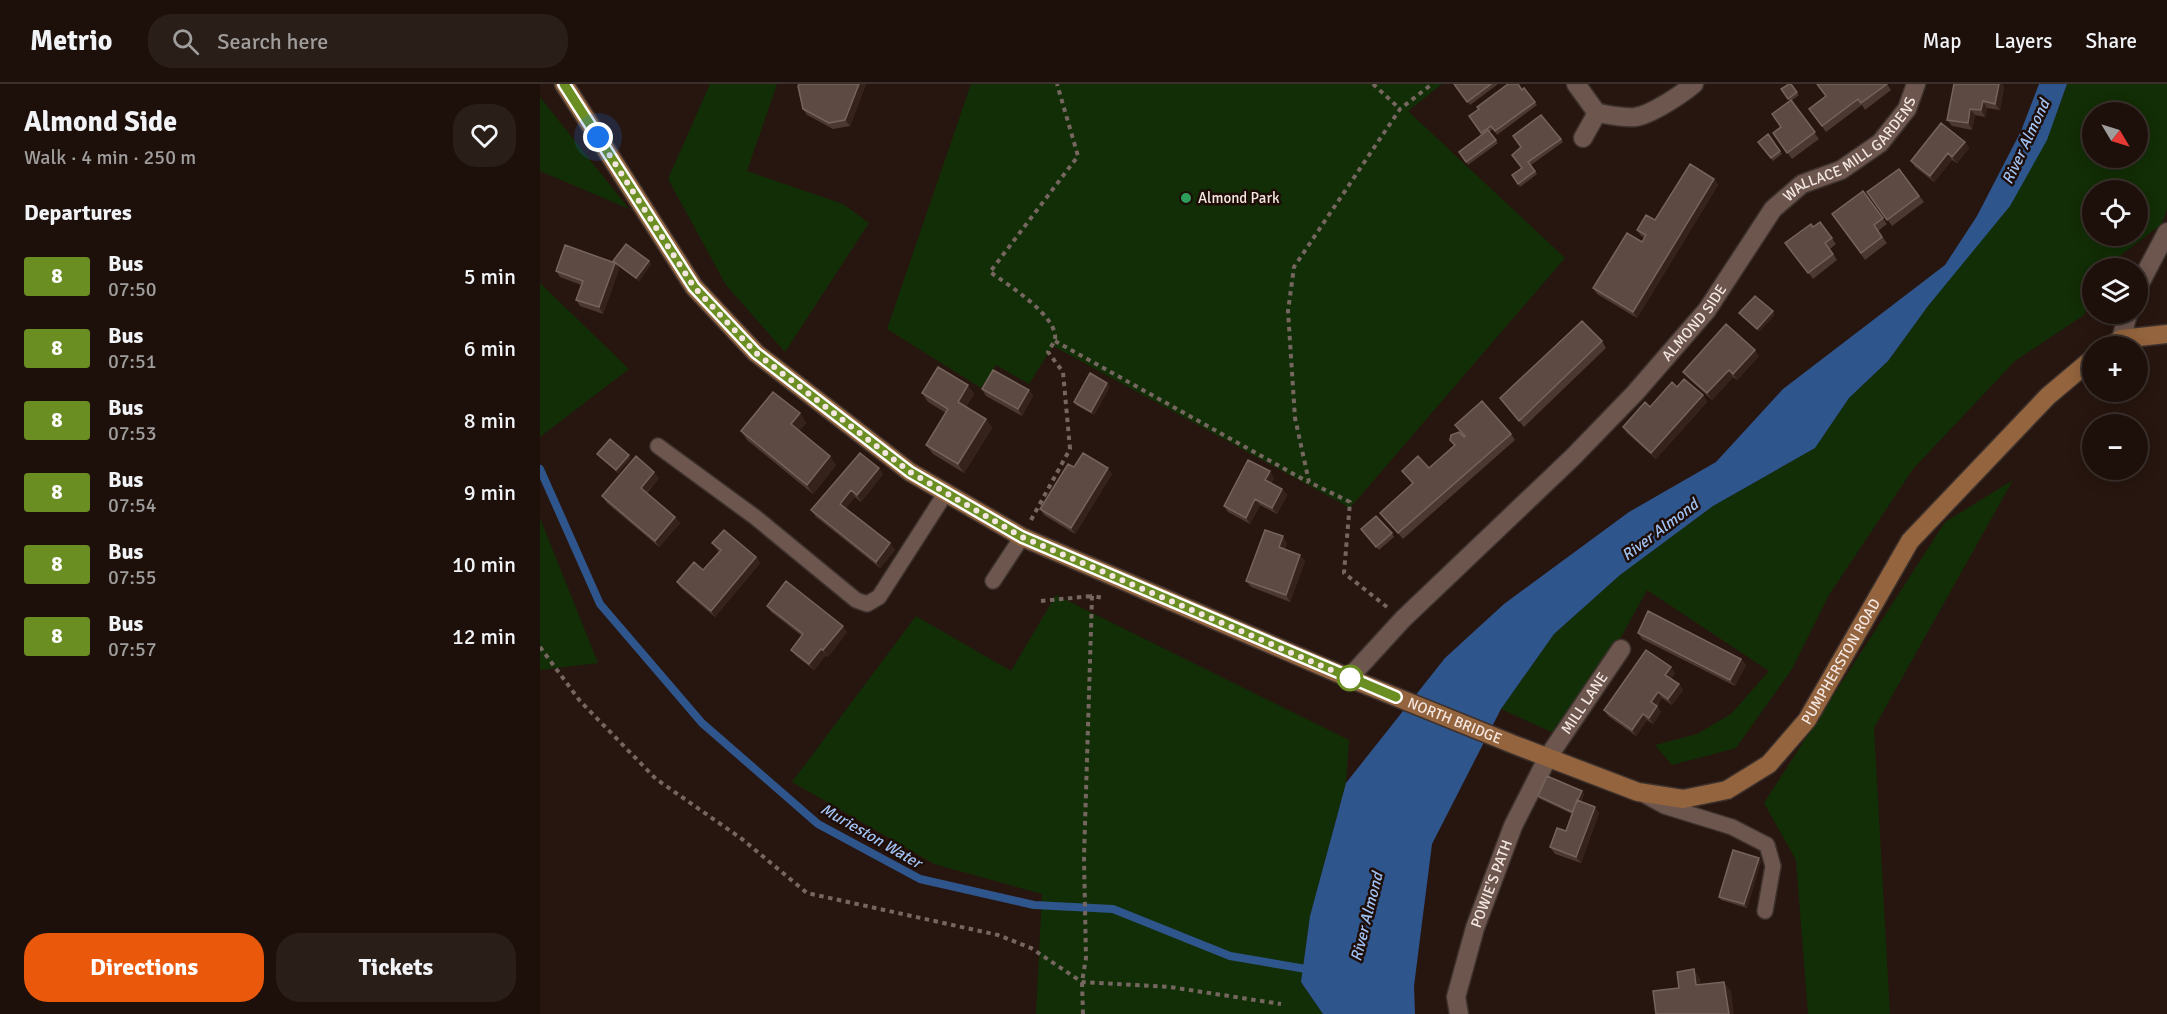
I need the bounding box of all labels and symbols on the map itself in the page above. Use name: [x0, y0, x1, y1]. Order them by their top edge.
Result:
street label: WALLACE MILL GARDENS: [1779, 94, 1920, 205]
water label: River Almond: [1998, 94, 2055, 187]
north arrow: [2082, 102, 2148, 168]
your location: [583, 122, 613, 152]
place label: Almond Park: [1198, 189, 1280, 207]
marker: Almond Park: [1179, 191, 1193, 205]
street label: ALMOND SIDE: [1658, 281, 1730, 365]
water label: River Almond: [1618, 493, 1704, 565]
street label: PUMPHERSTON ROAD: [1797, 595, 1884, 728]
unlabelled marker: [1337, 665, 1363, 691]
street label: MILL LANE: [1557, 669, 1612, 738]
street label: NORTH BRIDGE: [1405, 694, 1505, 748]
water label: Murieston Water: [817, 799, 927, 874]
street label: POWIE'S PATH: [1467, 837, 1516, 930]
water label: River Almond: [1346, 868, 1388, 964]

